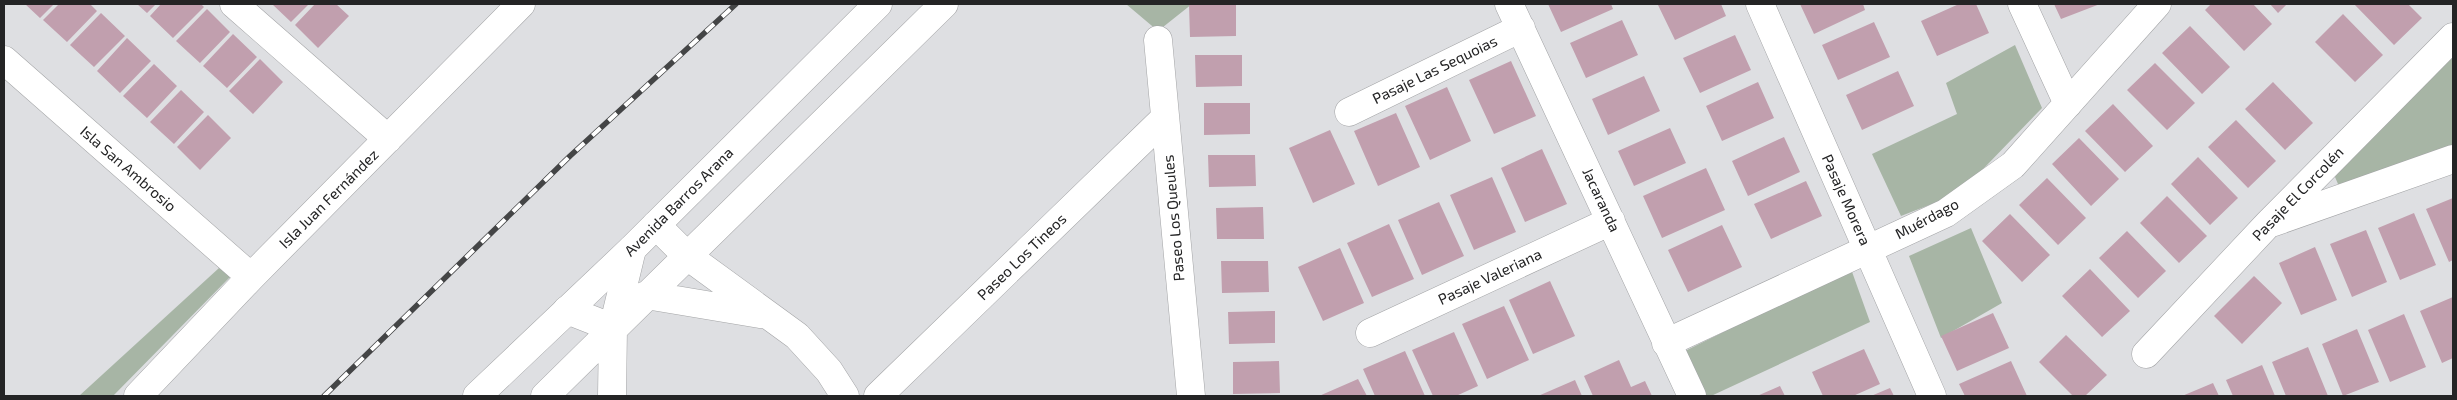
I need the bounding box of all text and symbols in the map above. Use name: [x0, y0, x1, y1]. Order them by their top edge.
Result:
street label: Pasaje Las Sequoias: [1369, 31, 1500, 108]
street label: Isla San Ambrosio: [77, 122, 180, 215]
street label: Avenida Barros Arana: [620, 143, 736, 259]
street label: Pasaje El Corcolén: [2248, 143, 2347, 245]
street label: Isla Juan Fernández: [275, 145, 382, 252]
street label: Pasaje Morera: [1818, 151, 1875, 248]
street label: Paseo Los Queules: [1159, 154, 1189, 282]
street label: Jacaranda: [1579, 165, 1625, 235]
street label: Muérdago: [1892, 194, 1961, 242]
street label: Paseo Los Tineos: [973, 209, 1070, 303]
street label: Pasaje Valeriana: [1435, 244, 1545, 309]

